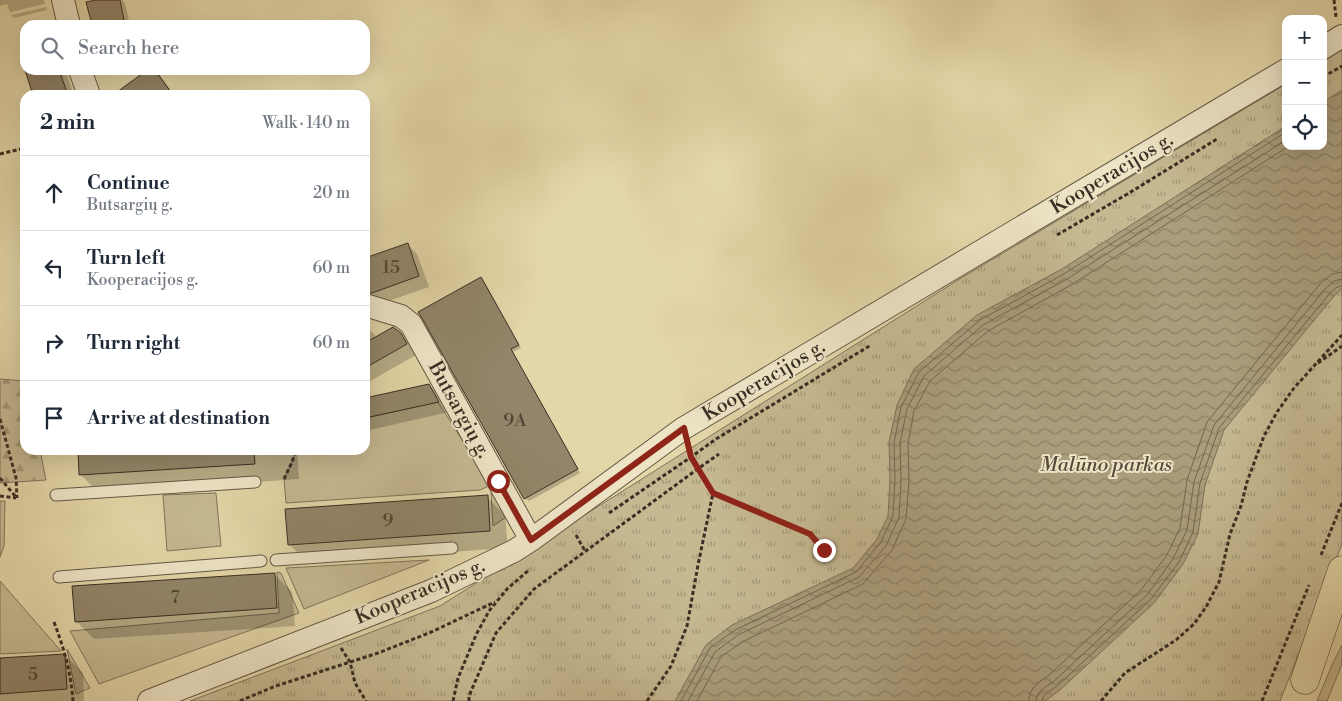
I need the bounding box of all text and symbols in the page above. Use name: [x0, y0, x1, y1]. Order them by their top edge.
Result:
map controls: [1282, 15, 1327, 150]
button: +: [1282, 15, 1327, 60]
search box: [20, 20, 370, 75]
icon: search: [38, 34, 66, 62]
text: Search here: [78, 36, 179, 60]
button: −: [1282, 60, 1327, 105]
button: locate: [1282, 105, 1327, 150]
text: 2 min: [40, 110, 95, 136]
text: Walk · 140 m: [262, 113, 350, 133]
street label: Kooperacijos g.: [1046, 128, 1178, 220]
text: Continue: [87, 171, 170, 195]
icon: ahead: [40, 179, 68, 207]
text: 20 m: [313, 183, 350, 203]
text: Butsargių g.: [87, 195, 173, 215]
text: Turn left: [87, 246, 166, 270]
icon: left: [40, 254, 68, 282]
house number: 15: [382, 256, 400, 279]
text: 60 m: [312, 258, 350, 278]
text: Kooperacijos g.: [87, 270, 198, 290]
icon: right: [40, 329, 68, 357]
text: Turn right: [87, 331, 180, 355]
text: 60 m: [312, 333, 350, 353]
street label: Kooperacijos g.: [698, 335, 830, 427]
street label: Butsargių g.: [422, 356, 496, 463]
icon: arrive: [40, 404, 68, 432]
text: Arrive at destination: [87, 406, 270, 430]
house number: 9A: [503, 409, 527, 432]
park label: Malūno parkas: [1040, 453, 1172, 478]
route start: [487, 470, 510, 493]
house number: 9: [383, 509, 394, 532]
route end: [813, 539, 836, 562]
street label: Kooperacijos g.: [351, 553, 489, 631]
house number: 7: [170, 586, 180, 609]
house number: 5: [28, 663, 38, 686]

